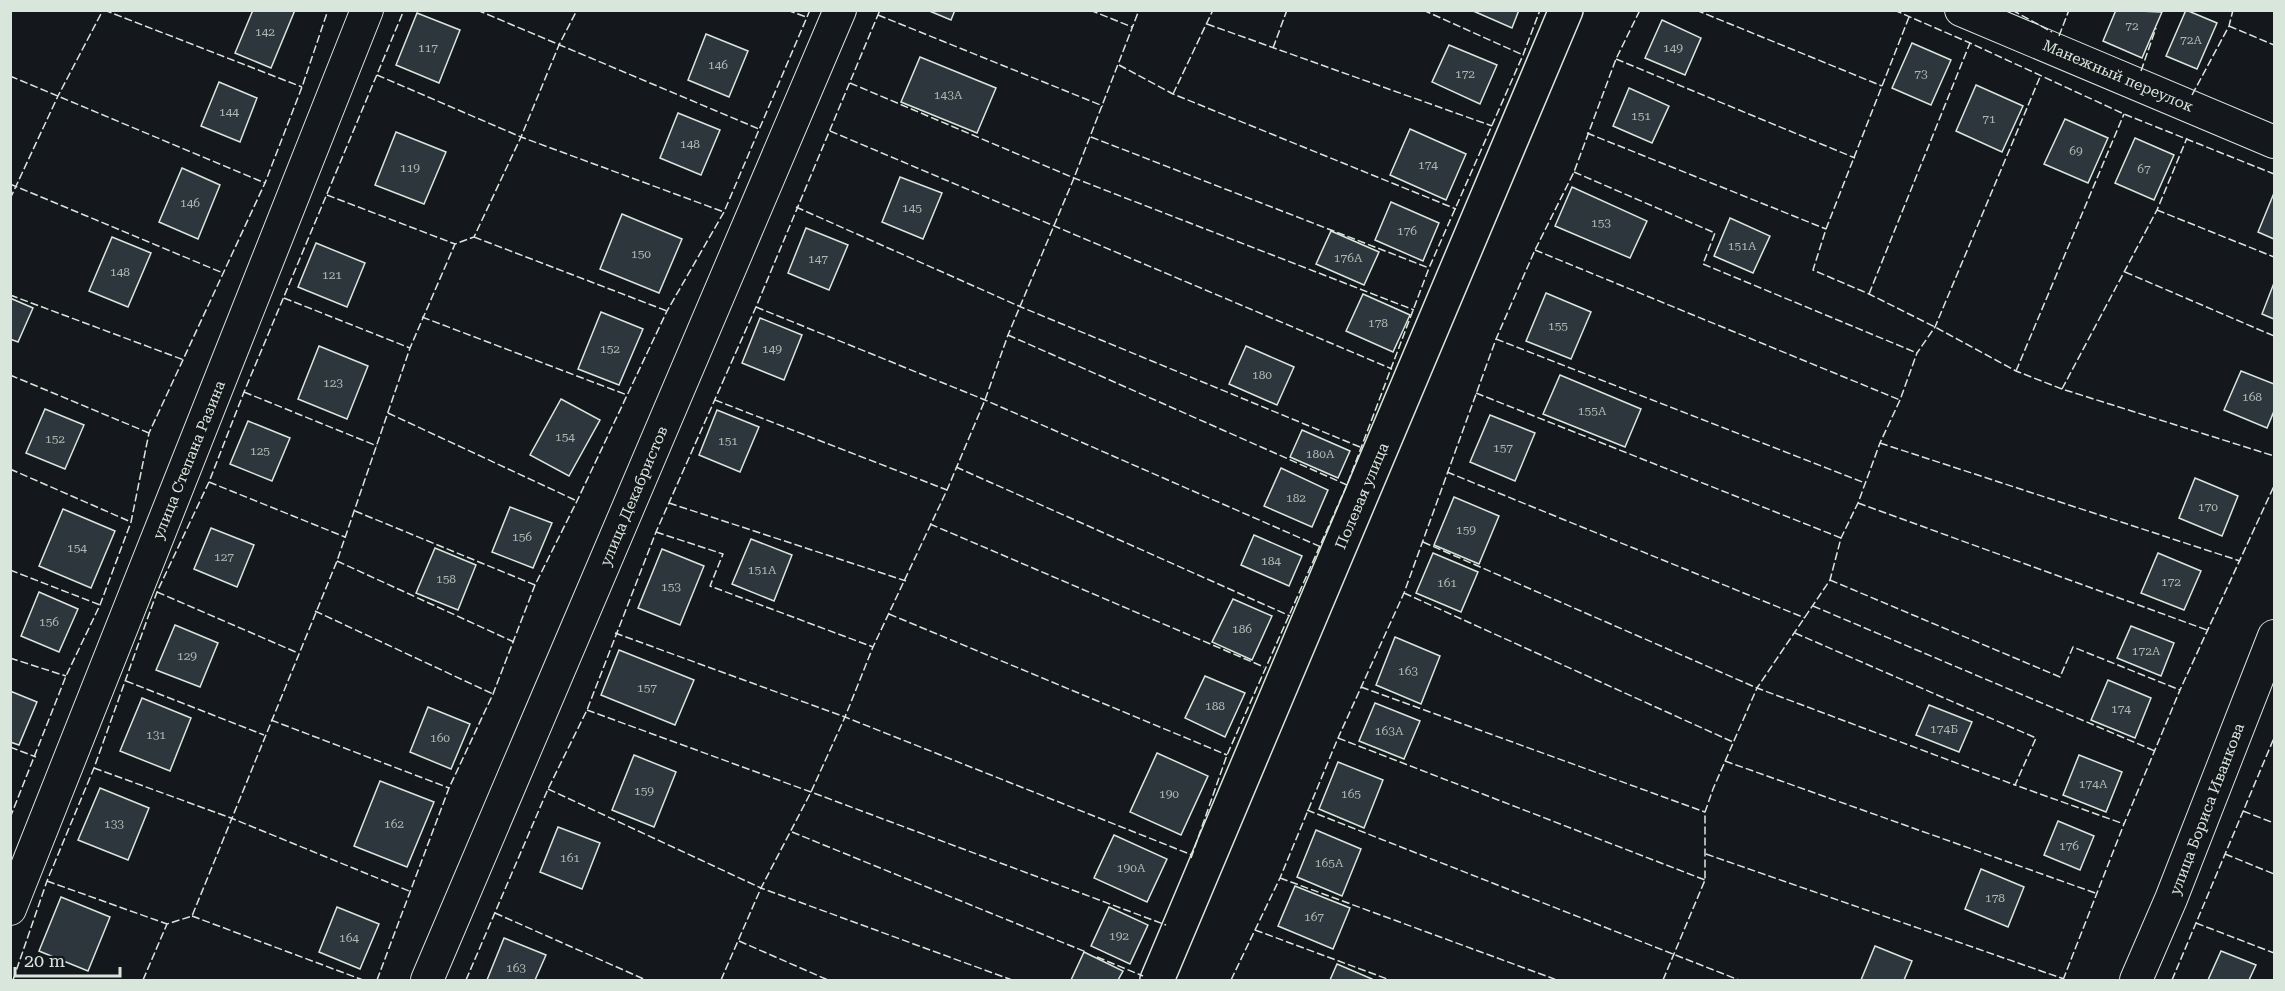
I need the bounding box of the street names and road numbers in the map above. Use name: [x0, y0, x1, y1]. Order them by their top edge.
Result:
street label: Манежный переулок: [2040, 36, 2197, 116]
street label: улица Степана Разина: [149, 378, 229, 542]
street label: улица Декабристов: [596, 423, 672, 569]
street label: Полевая улица: [1331, 440, 1393, 552]
street label: улица Бориса Иванкова: [2166, 721, 2248, 897]

